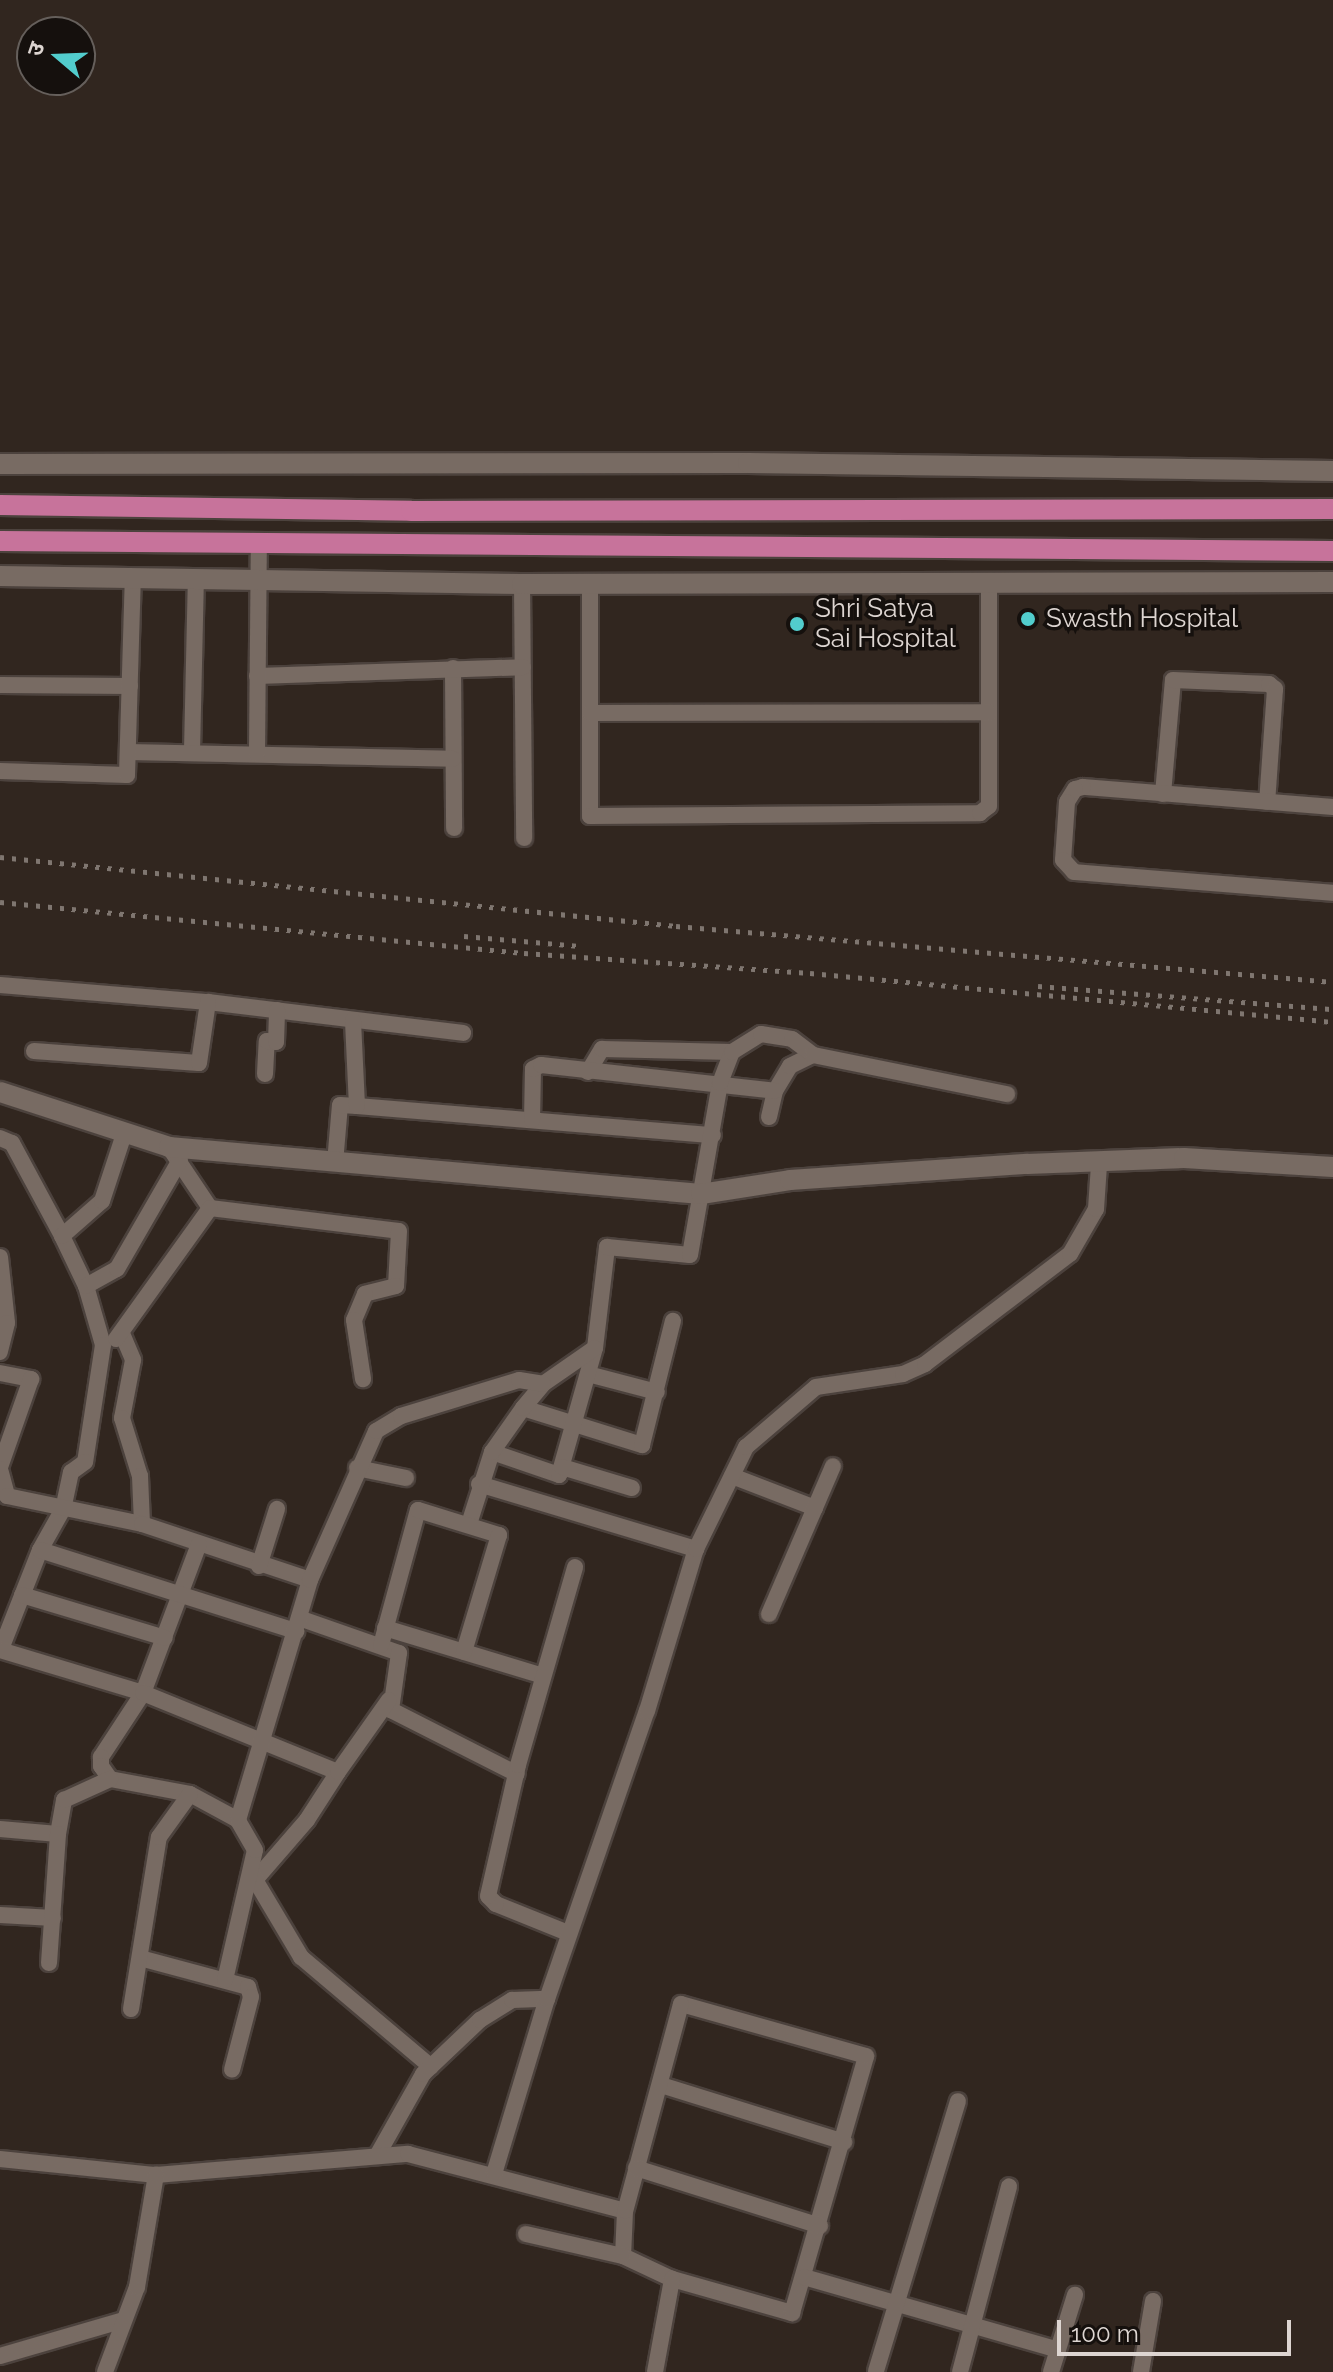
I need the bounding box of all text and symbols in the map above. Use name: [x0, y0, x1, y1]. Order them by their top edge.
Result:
north arrow: [16, 16, 96, 96]
text: उ: [21, 39, 50, 59]
place label: Shri Satya Sai Hospital: [815, 593, 956, 654]
place label: Swasth Hospital: [1046, 603, 1238, 635]
marker: Swasth Hospital: [1017, 608, 1039, 630]
marker: Shri Satya Sai Hospital: [786, 613, 808, 635]
scale bar: [1061, 2304, 1295, 2354]
text: 100 m: [1071, 2319, 1139, 2348]

